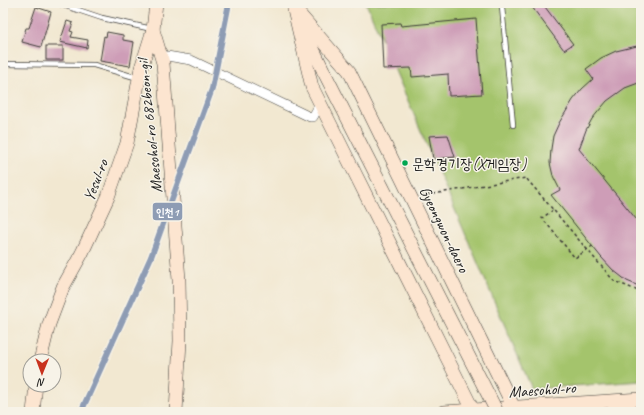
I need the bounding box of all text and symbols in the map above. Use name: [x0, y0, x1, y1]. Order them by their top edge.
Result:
street label: Maesohol-ro 682beon-gil: [133, 55, 167, 194]
street label: Yesul-ro: [79, 155, 113, 204]
place label: 문학경기장(X게임장): [412, 155, 527, 174]
marker: 문학경기장(X게임장): [400, 158, 410, 168]
street label: Gyeongwon-daero: [415, 183, 474, 277]
line badge: 인천1: [152, 202, 183, 221]
text: 인천1: [156, 205, 179, 219]
north arrow: [22, 353, 62, 393]
text: N: [36, 376, 45, 390]
street label: Maesohol-ro: [508, 378, 578, 402]

